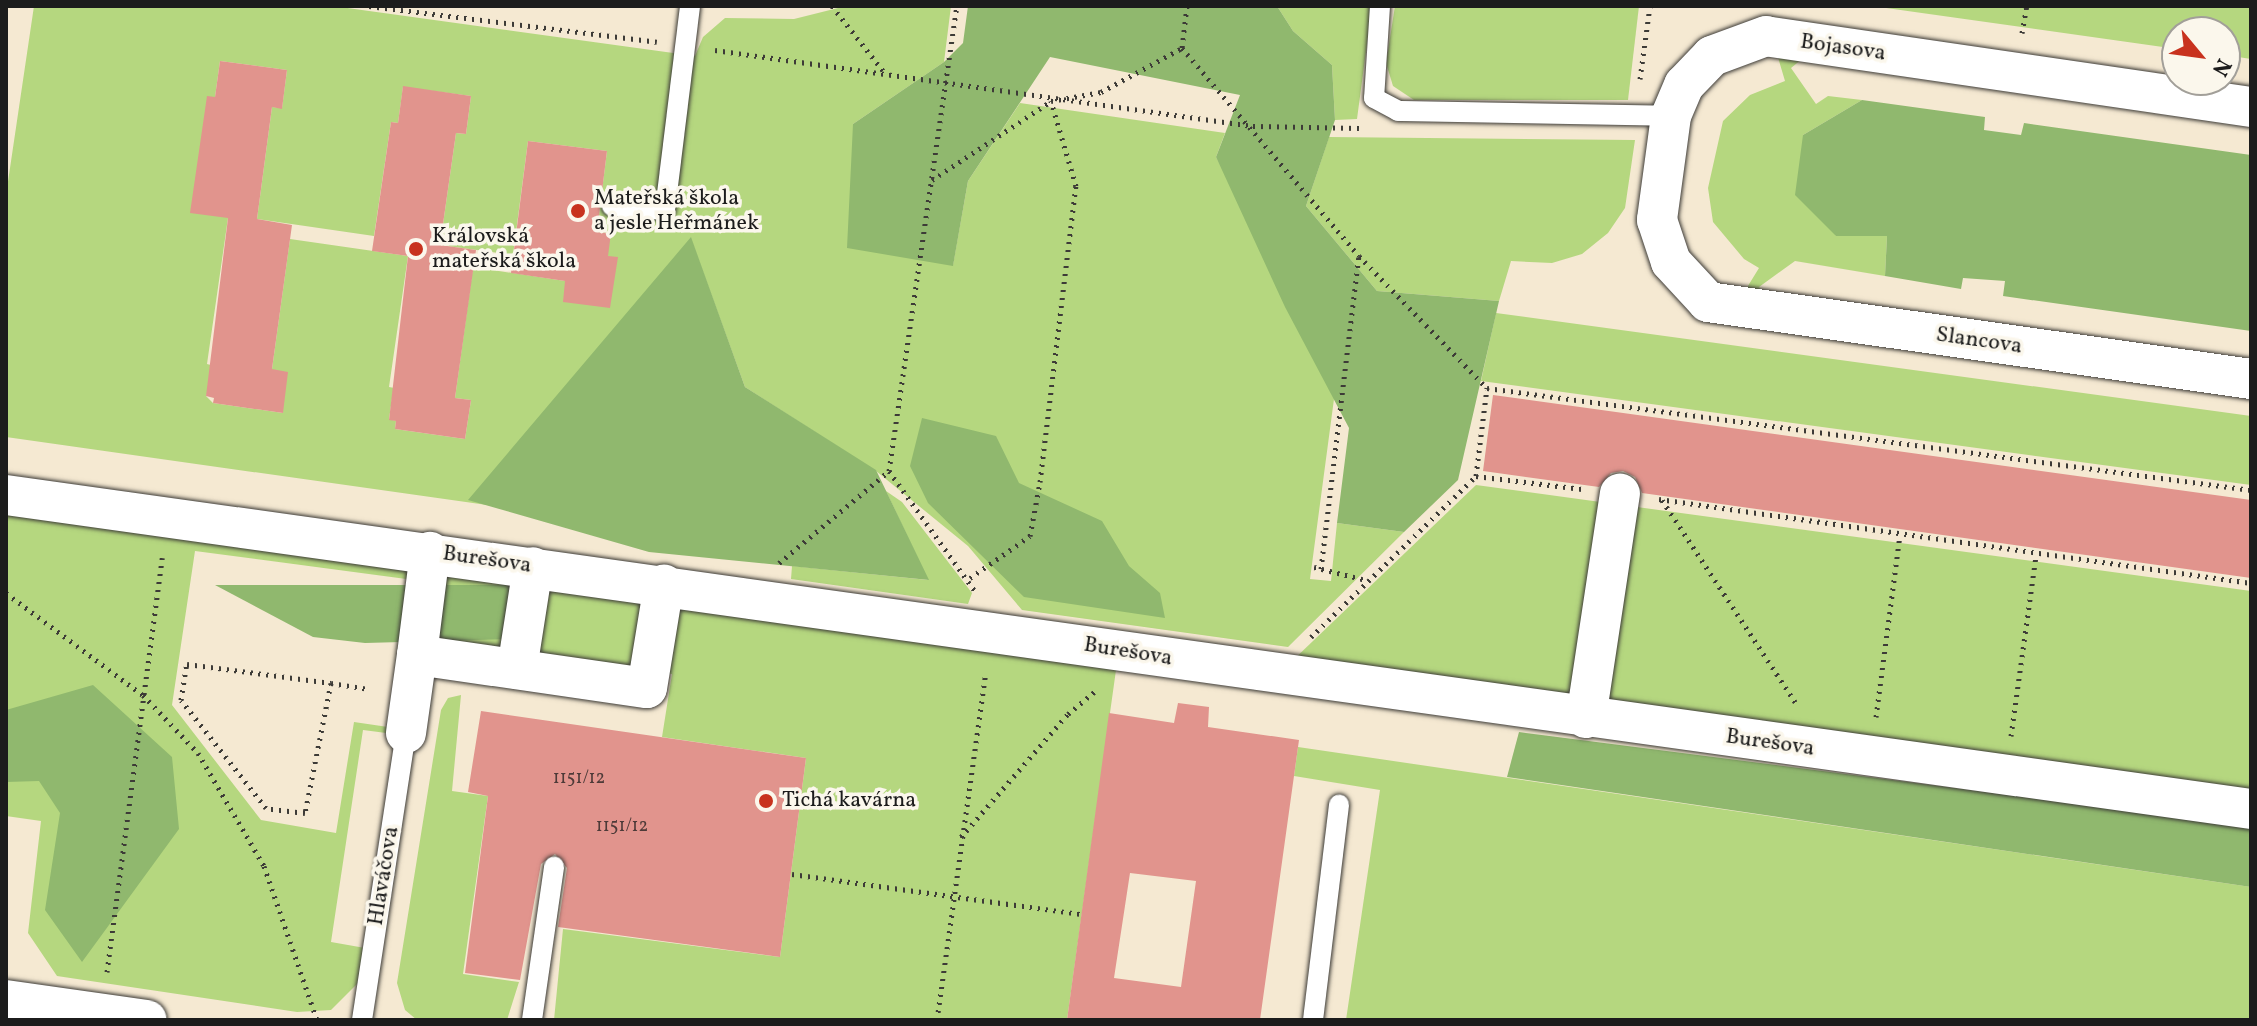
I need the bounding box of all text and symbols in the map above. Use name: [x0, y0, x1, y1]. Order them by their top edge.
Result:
north arrow: [2161, 16, 2241, 96]
street label: Bojasova: [1799, 29, 1887, 67]
text: N: [2203, 52, 2238, 81]
place label: Mateřská škola a jesle Heřmánek: [594, 185, 759, 236]
marker: Mateřská škola a jesle Heřmánek: [569, 202, 587, 220]
place label: Královská mateřská škola: [432, 223, 576, 274]
marker: Královská mateřská škola: [407, 240, 425, 258]
street label: Slancova: [1934, 322, 2024, 360]
street label: Burešova: [441, 541, 533, 579]
street label: Burešova: [1082, 632, 1174, 672]
street label: Burešova: [1724, 724, 1816, 762]
house number: 1151/12: [553, 768, 605, 790]
place label: Tichá kavárna: [782, 788, 916, 814]
marker: Tichá kavárna: [757, 792, 775, 810]
house number: 1151/12: [596, 816, 648, 838]
street label: Hlaváčova: [363, 825, 405, 927]

